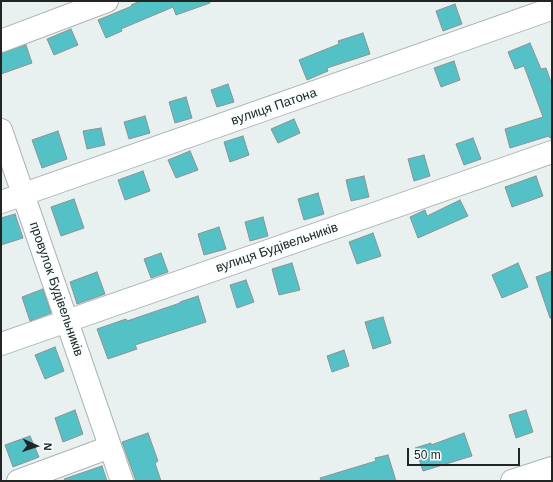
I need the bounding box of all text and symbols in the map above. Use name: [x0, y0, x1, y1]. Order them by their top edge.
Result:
street label: вулиця Патона: [229, 85, 319, 129]
street label: провулок Будівельників: [26, 220, 86, 358]
street label: вулиця Будівельників: [214, 220, 340, 276]
north arrow: [16, 426, 56, 466]
scale bar: [409, 440, 522, 466]
text: N: [42, 442, 54, 451]
text: 50 m: [414, 448, 441, 462]

